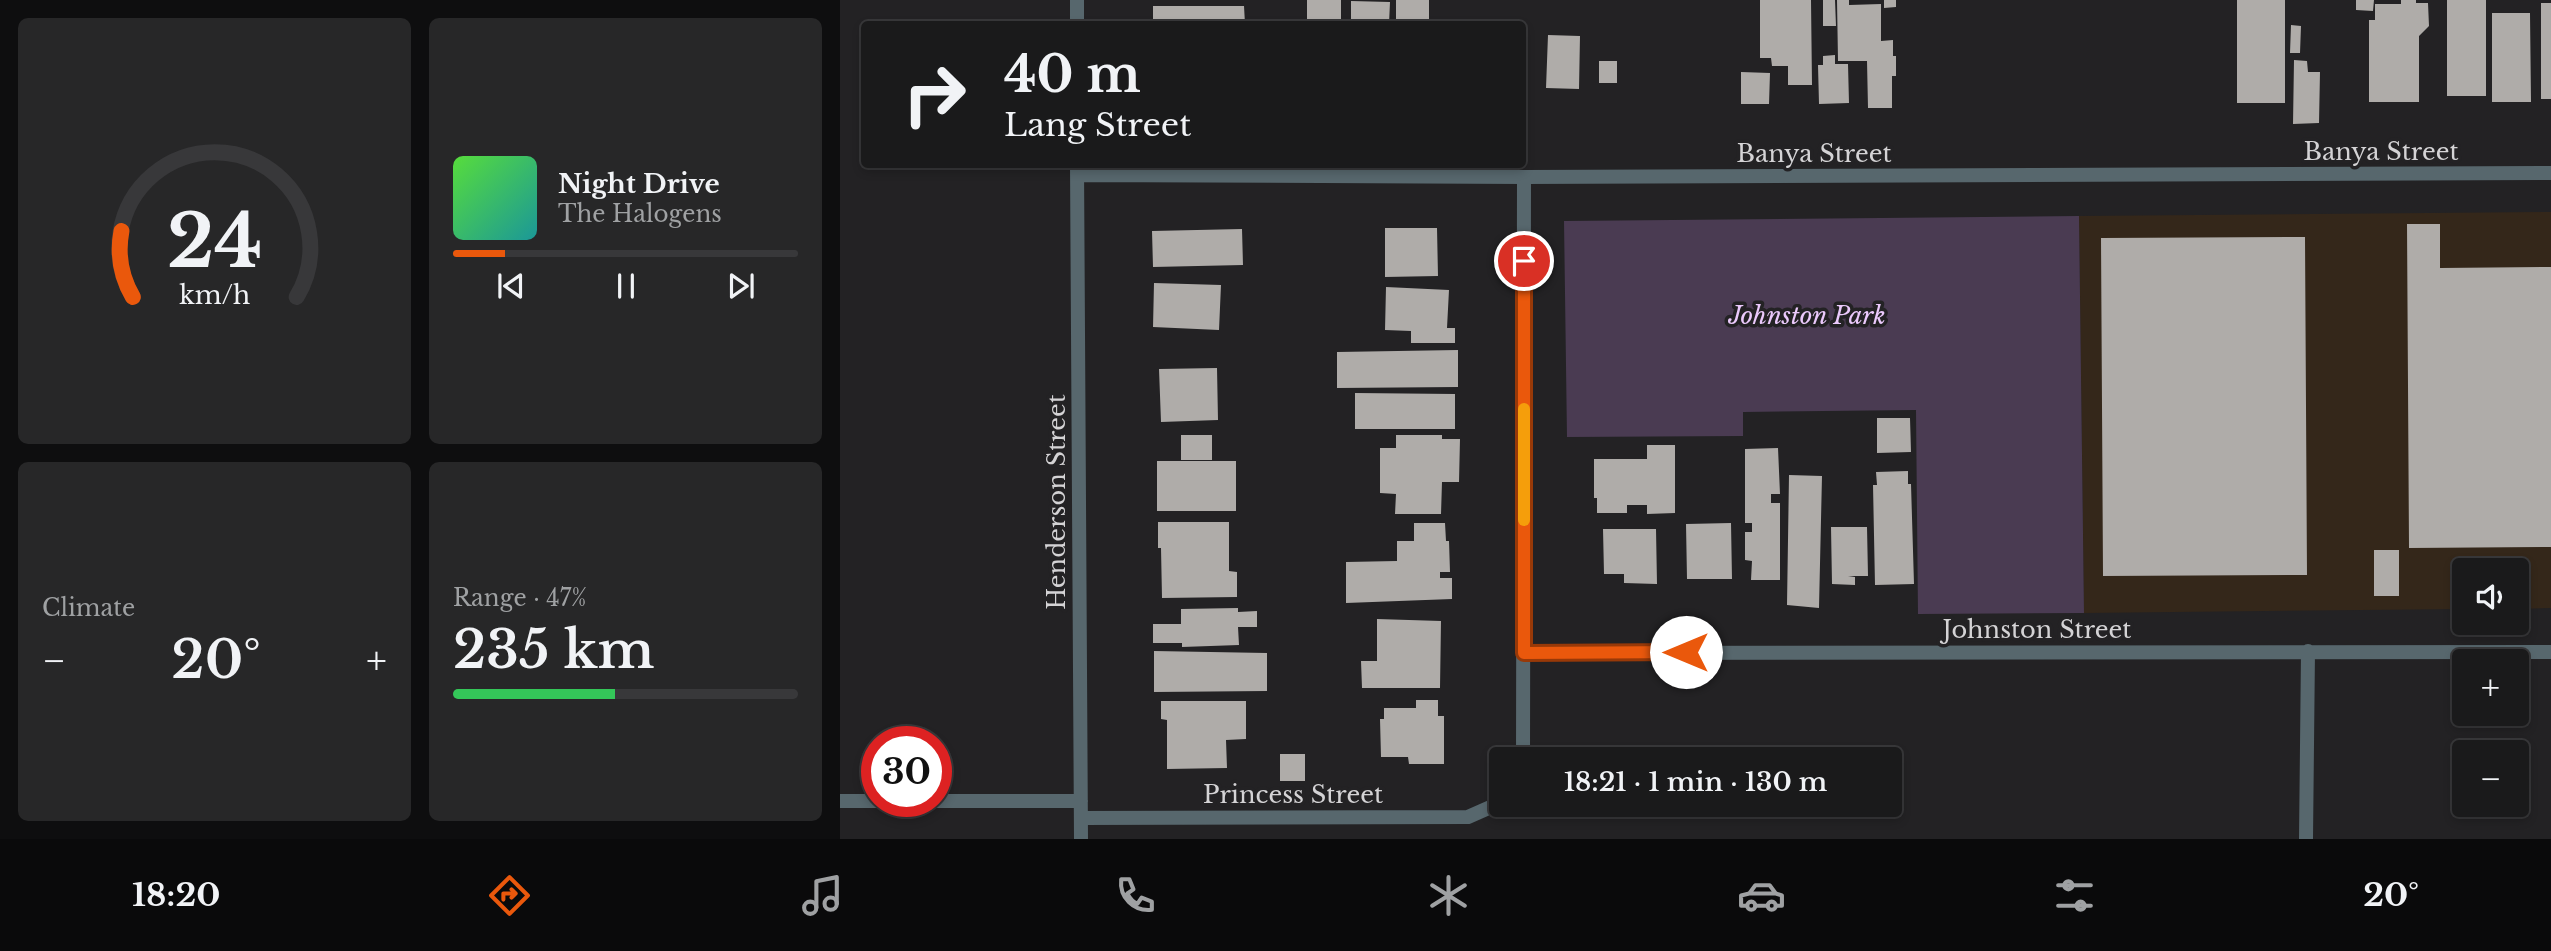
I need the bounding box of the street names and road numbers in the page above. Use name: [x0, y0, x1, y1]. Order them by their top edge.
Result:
street label: Banya Street: [2304, 137, 2458, 166]
street label: Banya Street: [1737, 139, 1891, 168]
street label: Henderson Street: [1042, 394, 1071, 610]
street label: Johnston Street: [1940, 615, 2131, 644]
street label: Princess Street: [1203, 780, 1383, 809]

